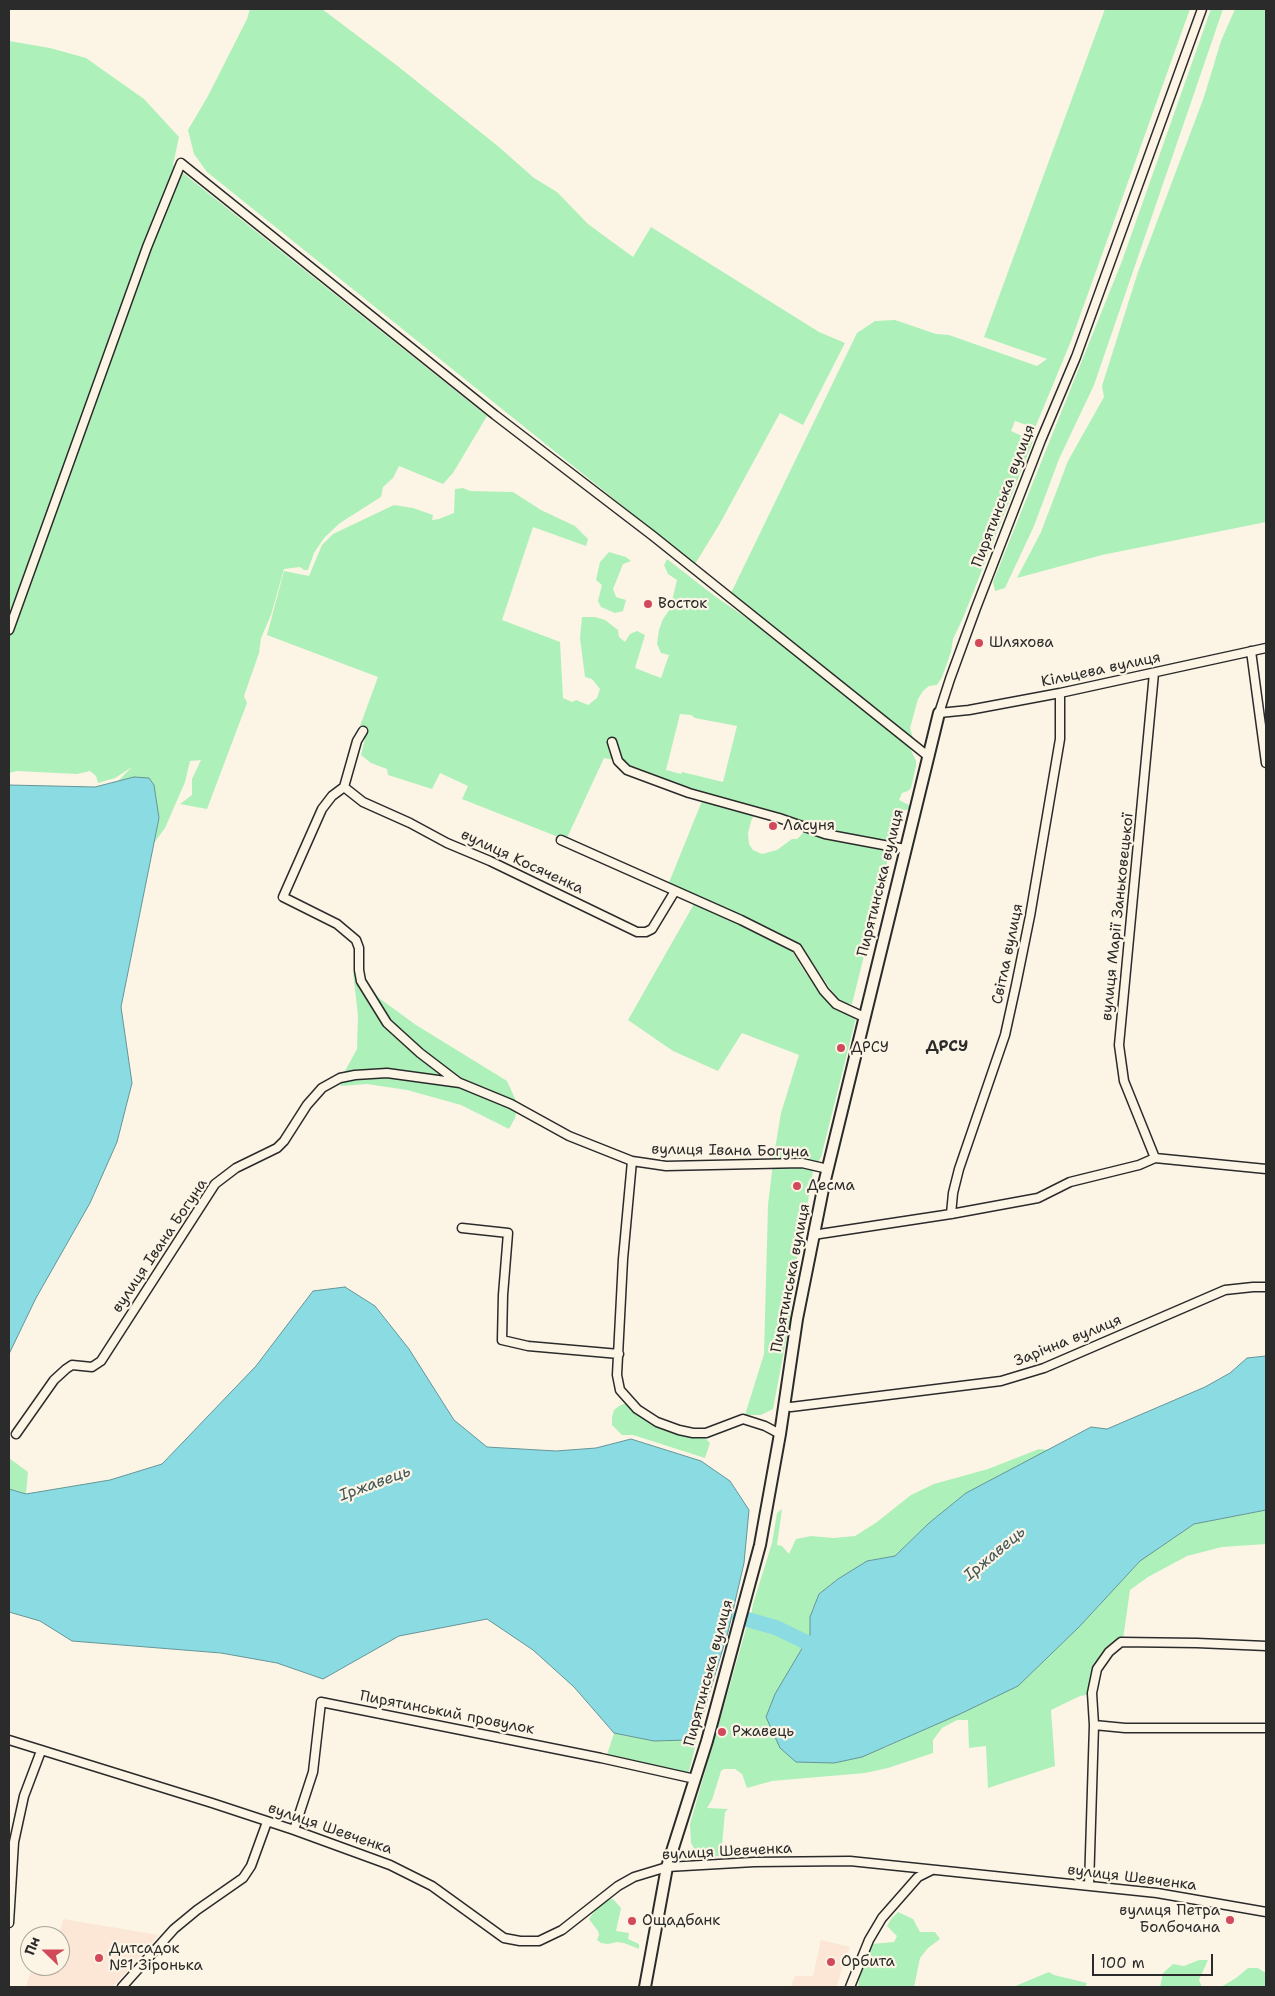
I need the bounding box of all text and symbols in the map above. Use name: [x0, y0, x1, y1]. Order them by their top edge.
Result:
street label: Пирятинська вулиця: [969, 422, 1039, 570]
place label: Восток: [658, 595, 707, 613]
marker: Восток: [642, 598, 654, 610]
place label: Шляхова: [989, 634, 1054, 652]
marker: Шляхова: [973, 637, 985, 649]
street label: Кільцева вулиця: [1040, 649, 1162, 691]
street label: Пирятинська вулиця: [854, 807, 908, 959]
street label: вулиця Марії Заньковецької: [1098, 812, 1138, 1022]
place label: Ласуня: [783, 817, 835, 835]
marker: Ласуня: [767, 820, 779, 832]
street label: вулиця Косяченка: [458, 826, 586, 898]
street label: Світла вулиця: [989, 902, 1027, 1006]
district label: ДРСУ: [926, 1037, 968, 1057]
place label: ДРСУ: [851, 1039, 889, 1057]
marker: ДРСУ: [835, 1042, 847, 1054]
street label: вулиця Івана Богуна: [651, 1141, 809, 1161]
street label: вулиця Івана Богуна: [108, 1176, 212, 1316]
place label: Десма: [807, 1177, 855, 1195]
marker: Десма: [791, 1180, 803, 1192]
street label: Пирятинська вулиця: [768, 1202, 814, 1354]
street label: Зарічна вулиця: [1012, 1311, 1124, 1371]
water label: Іржавець: [337, 1462, 413, 1506]
water label: Іржавець: [960, 1523, 1030, 1585]
street label: Пирятинська вулиця: [681, 1598, 737, 1748]
street label: Пирятинський провулок: [358, 1687, 536, 1739]
place label: Ржавець: [732, 1723, 794, 1741]
marker: Ржавець: [716, 1726, 728, 1738]
street label: вулиця Шевченка: [266, 1799, 394, 1859]
street label: вулиця Шевченка: [662, 1840, 792, 1864]
street label: вулиця Шевченка: [1066, 1861, 1198, 1895]
place label: вулиця Петра Болбочана: [1119, 1902, 1220, 1937]
place label: Ощадбанк: [642, 1912, 720, 1930]
marker: вулиця Петра Болбочана: [1224, 1914, 1236, 1926]
marker: Ощадбанк: [626, 1915, 638, 1927]
north arrow: [20, 1926, 70, 1976]
text: Пн: [20, 1934, 44, 1958]
place label: Дитсадок №1 Зіронька: [109, 1940, 203, 1975]
scale bar: [1095, 1944, 1216, 1976]
marker: Дитсадок №1 Зіронька: [93, 1952, 105, 1964]
place label: Орбита: [841, 1953, 895, 1971]
text: 100 m: [1100, 1953, 1145, 1973]
marker: Орбита: [825, 1956, 837, 1968]

